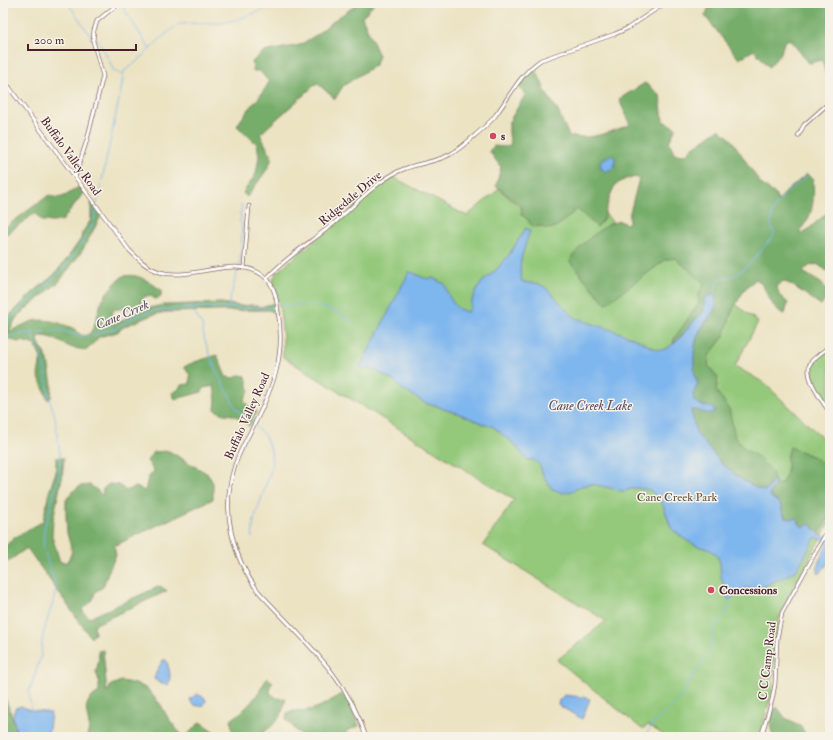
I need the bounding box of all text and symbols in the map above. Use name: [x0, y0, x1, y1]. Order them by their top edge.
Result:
scale bar: [28, 26, 136, 52]
text: 200 m: [34, 33, 65, 48]
street label: Buffalo Valley Road: [37, 114, 104, 199]
place label: s: [501, 129, 505, 144]
marker: s: [488, 131, 498, 141]
street label: Ridgedale Drive: [316, 168, 385, 229]
water label: Cane Crrek: [93, 297, 151, 333]
street label: Buffalo Valley Road: [222, 370, 273, 462]
water label: Cane Creek Lake: [548, 398, 632, 414]
park label: Cane Creek Park: [637, 490, 718, 505]
place label: Concessions: [719, 583, 777, 598]
marker: Concessions: [706, 585, 716, 595]
street label: C C Camp Road: [755, 621, 780, 701]

